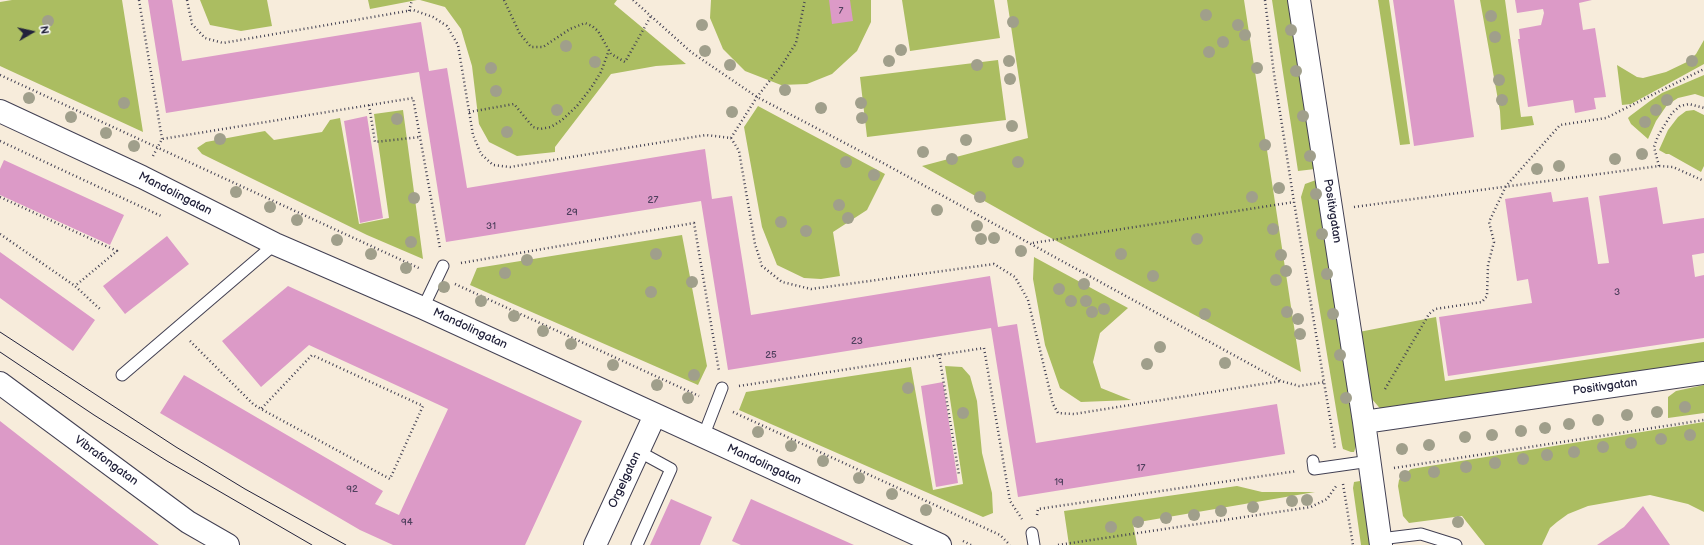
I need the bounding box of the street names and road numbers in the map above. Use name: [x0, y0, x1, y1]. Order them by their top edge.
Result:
street label: Mandolingatan: [136, 169, 214, 219]
street label: Positivgatan: [1320, 178, 1344, 244]
street label: Mandolingatan: [430, 305, 510, 353]
street label: Positivgatan: [1572, 375, 1638, 399]
street label: Vibrafongatan: [71, 433, 141, 489]
street label: Mandolingatan: [724, 441, 804, 489]
street label: Orgelgatan: [606, 450, 644, 510]

